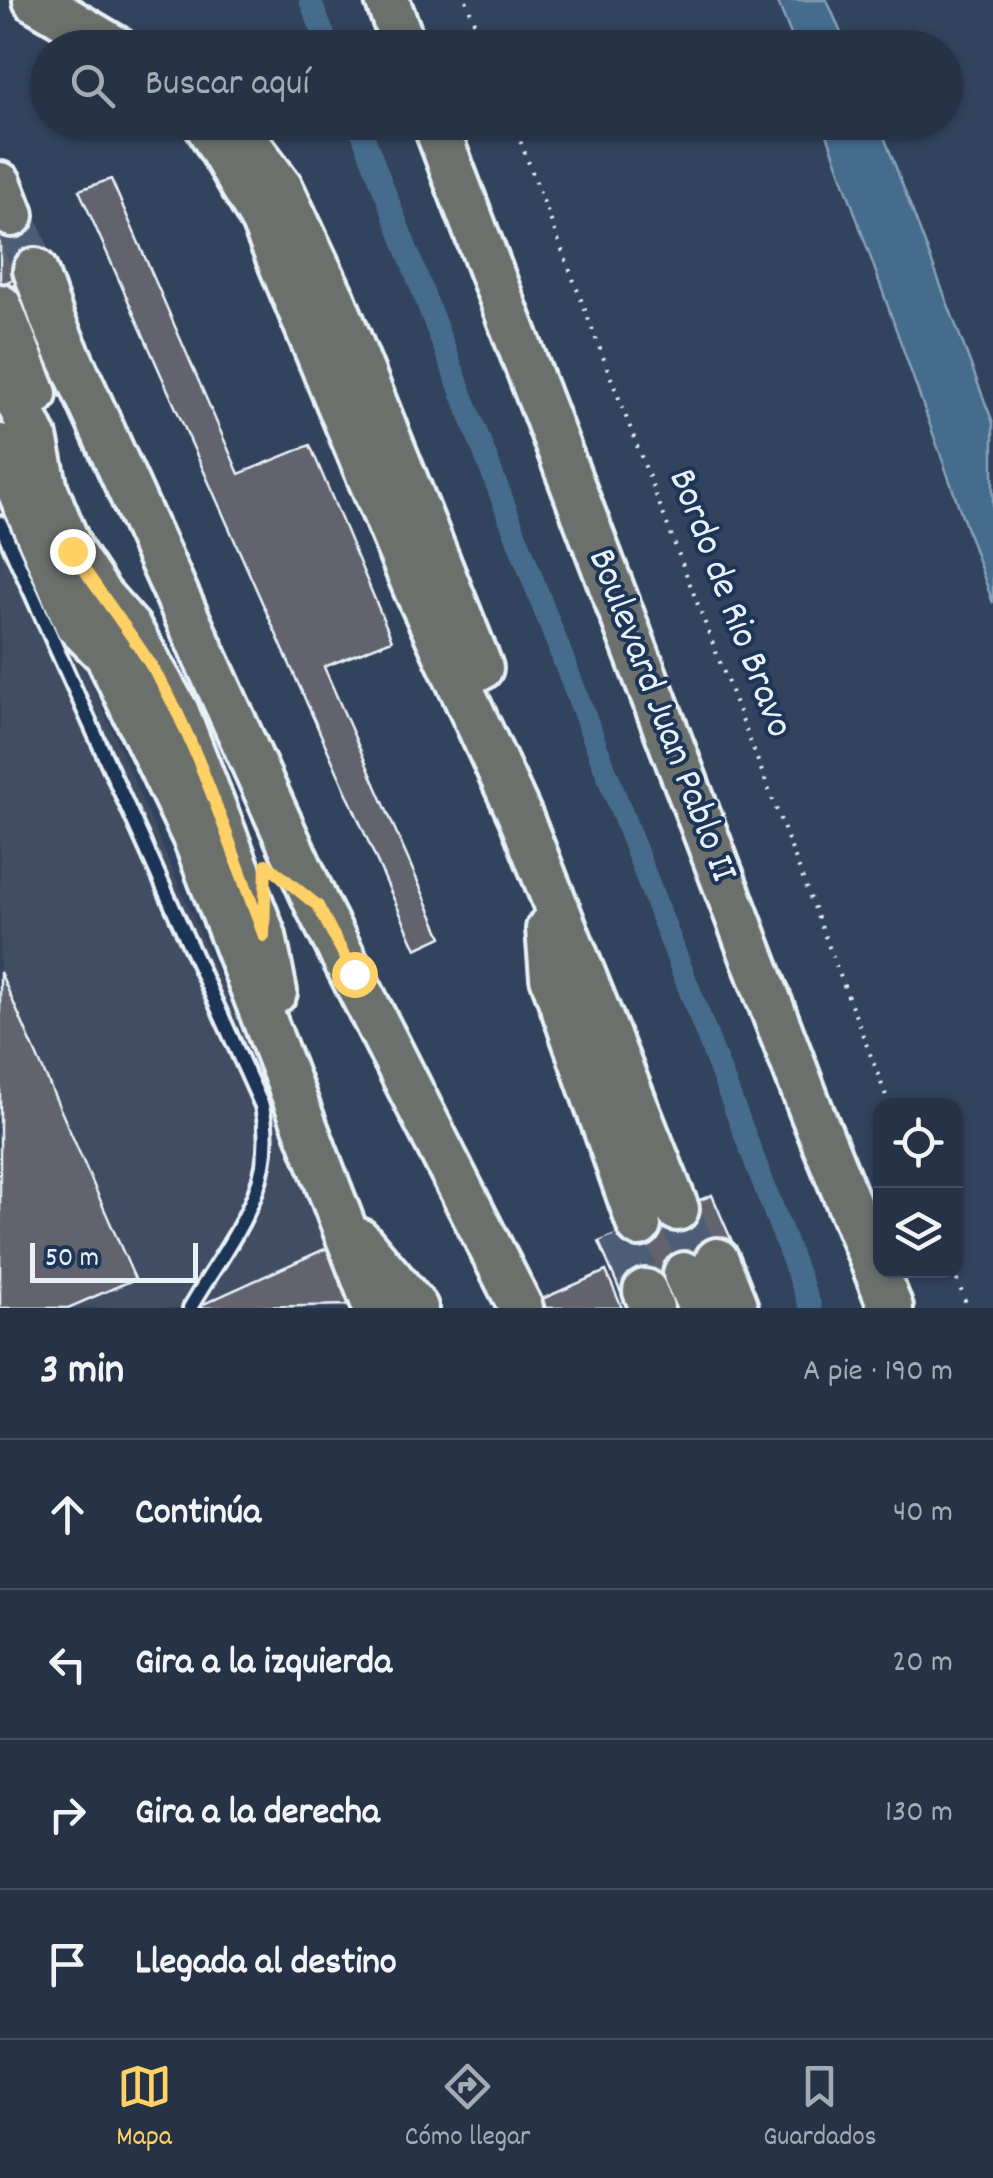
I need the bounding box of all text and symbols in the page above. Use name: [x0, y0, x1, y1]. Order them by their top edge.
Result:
search box: [30, 30, 963, 140]
icon: search: [65, 58, 120, 113]
text: Buscar aquí: [145, 58, 309, 113]
street label: Bordo de Rio Bravo: [651, 461, 805, 747]
route end: [50, 529, 96, 575]
street label: Boulevard Juan Pablo II: [570, 541, 750, 891]
route start: [332, 952, 378, 998]
map controls: [873, 1098, 963, 1278]
button: locate: [873, 1098, 963, 1188]
button: layers: [873, 1188, 963, 1278]
scale bar: [30, 1238, 198, 1282]
text: 50 m: [45, 1240, 99, 1280]
text: 3 min: [40, 1343, 124, 1403]
text: A pie · 190 m: [803, 1350, 953, 1396]
icon: ahead: [40, 1487, 95, 1542]
text: Continúa: [135, 1487, 261, 1542]
text: 40 m: [893, 1491, 953, 1537]
icon: left: [40, 1637, 95, 1692]
text: Gira a la izquierda: [135, 1637, 392, 1692]
text: 20 m: [892, 1641, 953, 1687]
icon: right: [40, 1787, 95, 1842]
text: Gira a la derecha: [135, 1787, 380, 1842]
text: 130 m: [885, 1791, 953, 1837]
icon: arrive: [40, 1937, 95, 1992]
text: Llegada al destino: [135, 1937, 397, 1992]
tab: Mapa: [116, 2059, 172, 2159]
tab: Cómo llegar: [405, 2059, 531, 2159]
tab: Guardados: [763, 2059, 877, 2159]

